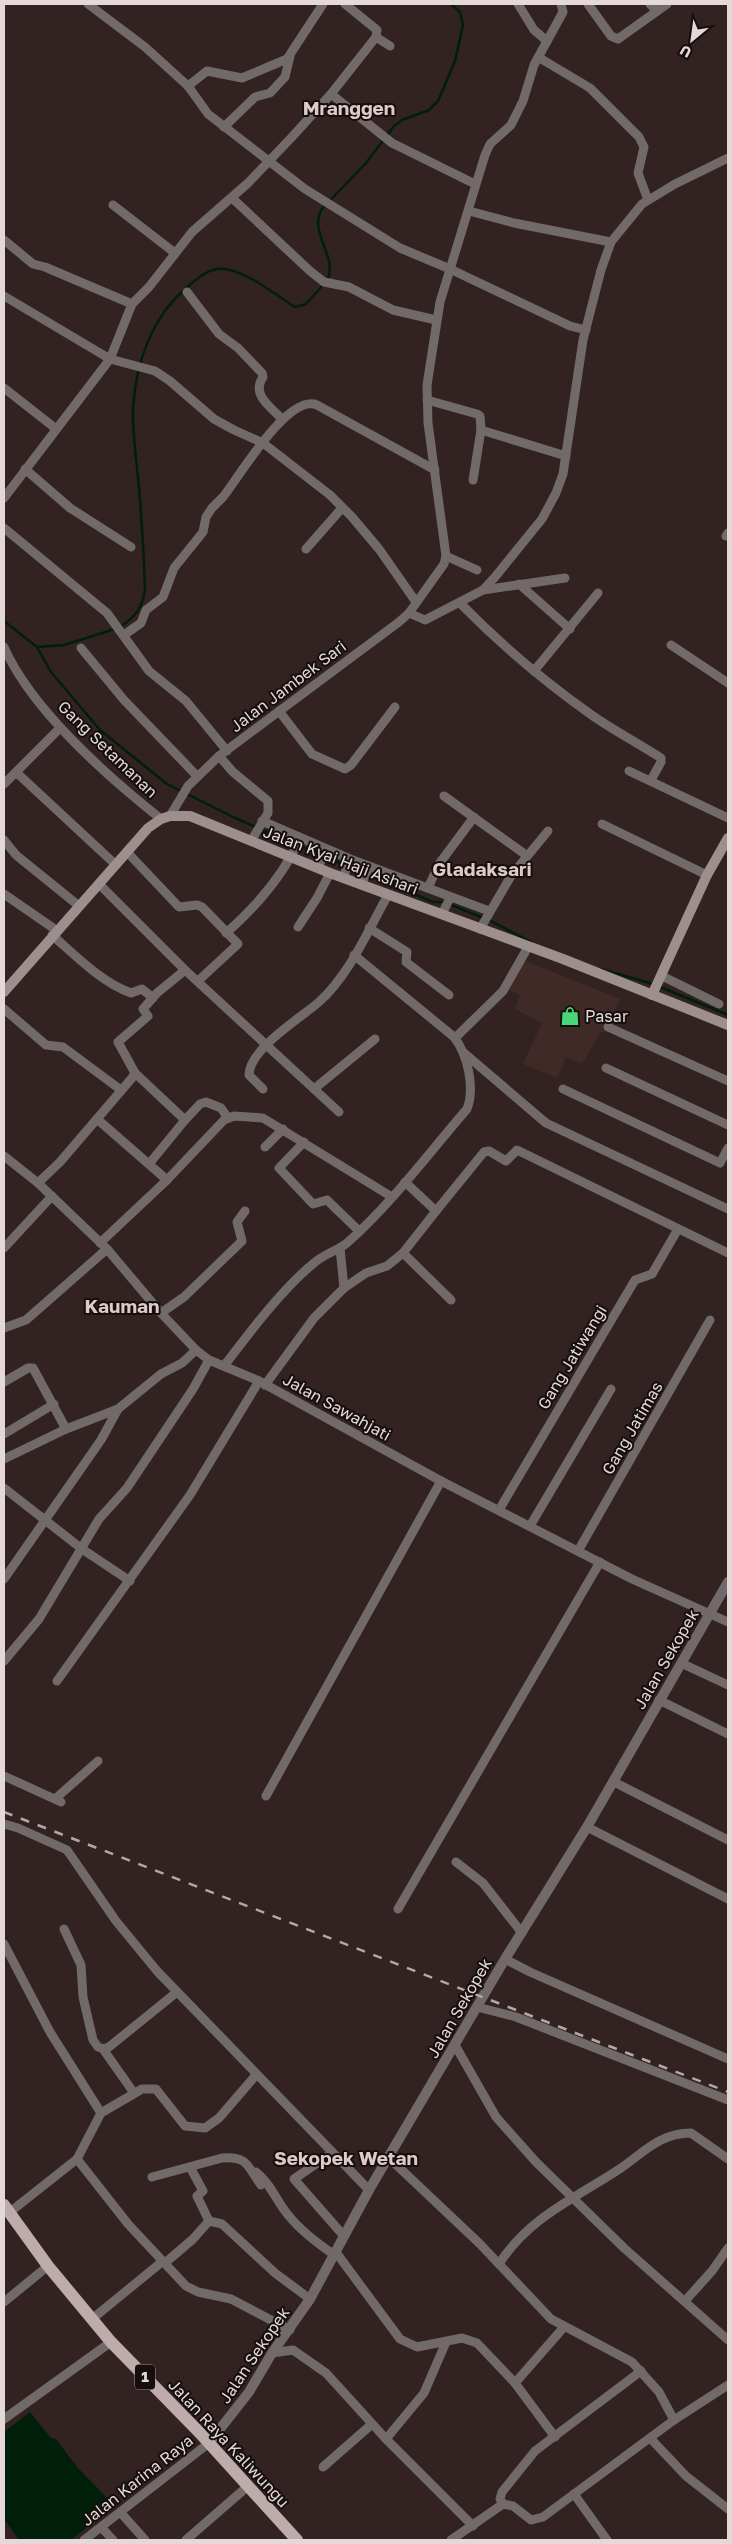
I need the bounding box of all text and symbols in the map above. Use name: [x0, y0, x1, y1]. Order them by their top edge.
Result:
north arrow: [667, 15, 717, 65]
text: U: [677, 42, 694, 62]
district label: Mranggen: [303, 96, 395, 119]
street label: Jalan Jambek Sari: [226, 636, 350, 736]
street label: Gang Setamanan: [54, 696, 162, 802]
street label: Jalan Kyai Haji Ashari: [261, 821, 421, 899]
district label: Gladaksari: [432, 857, 532, 880]
shop icon: Pasar: [559, 1005, 581, 1027]
place label: Pasar: [585, 1006, 628, 1026]
district label: Kauman: [84, 1294, 160, 1317]
street label: Gang Jatiwangi: [533, 1301, 611, 1413]
street label: Jalan Sawahjati: [279, 1369, 395, 1445]
street label: Gang Jatimas: [597, 1378, 667, 1478]
street label: Jalan Sekopek: [629, 1606, 703, 1712]
street label: Jalan Sekopek: [422, 1955, 496, 2061]
district label: Sekopek Wetan: [274, 2146, 418, 2169]
street label: Jalan Sekopek: [214, 2303, 294, 2407]
road number: 1: [135, 2364, 155, 2390]
street label: Jalan Raya Kaliwungu: [164, 2375, 294, 2511]
street label: Jalan Karina Raya: [77, 2430, 197, 2530]

